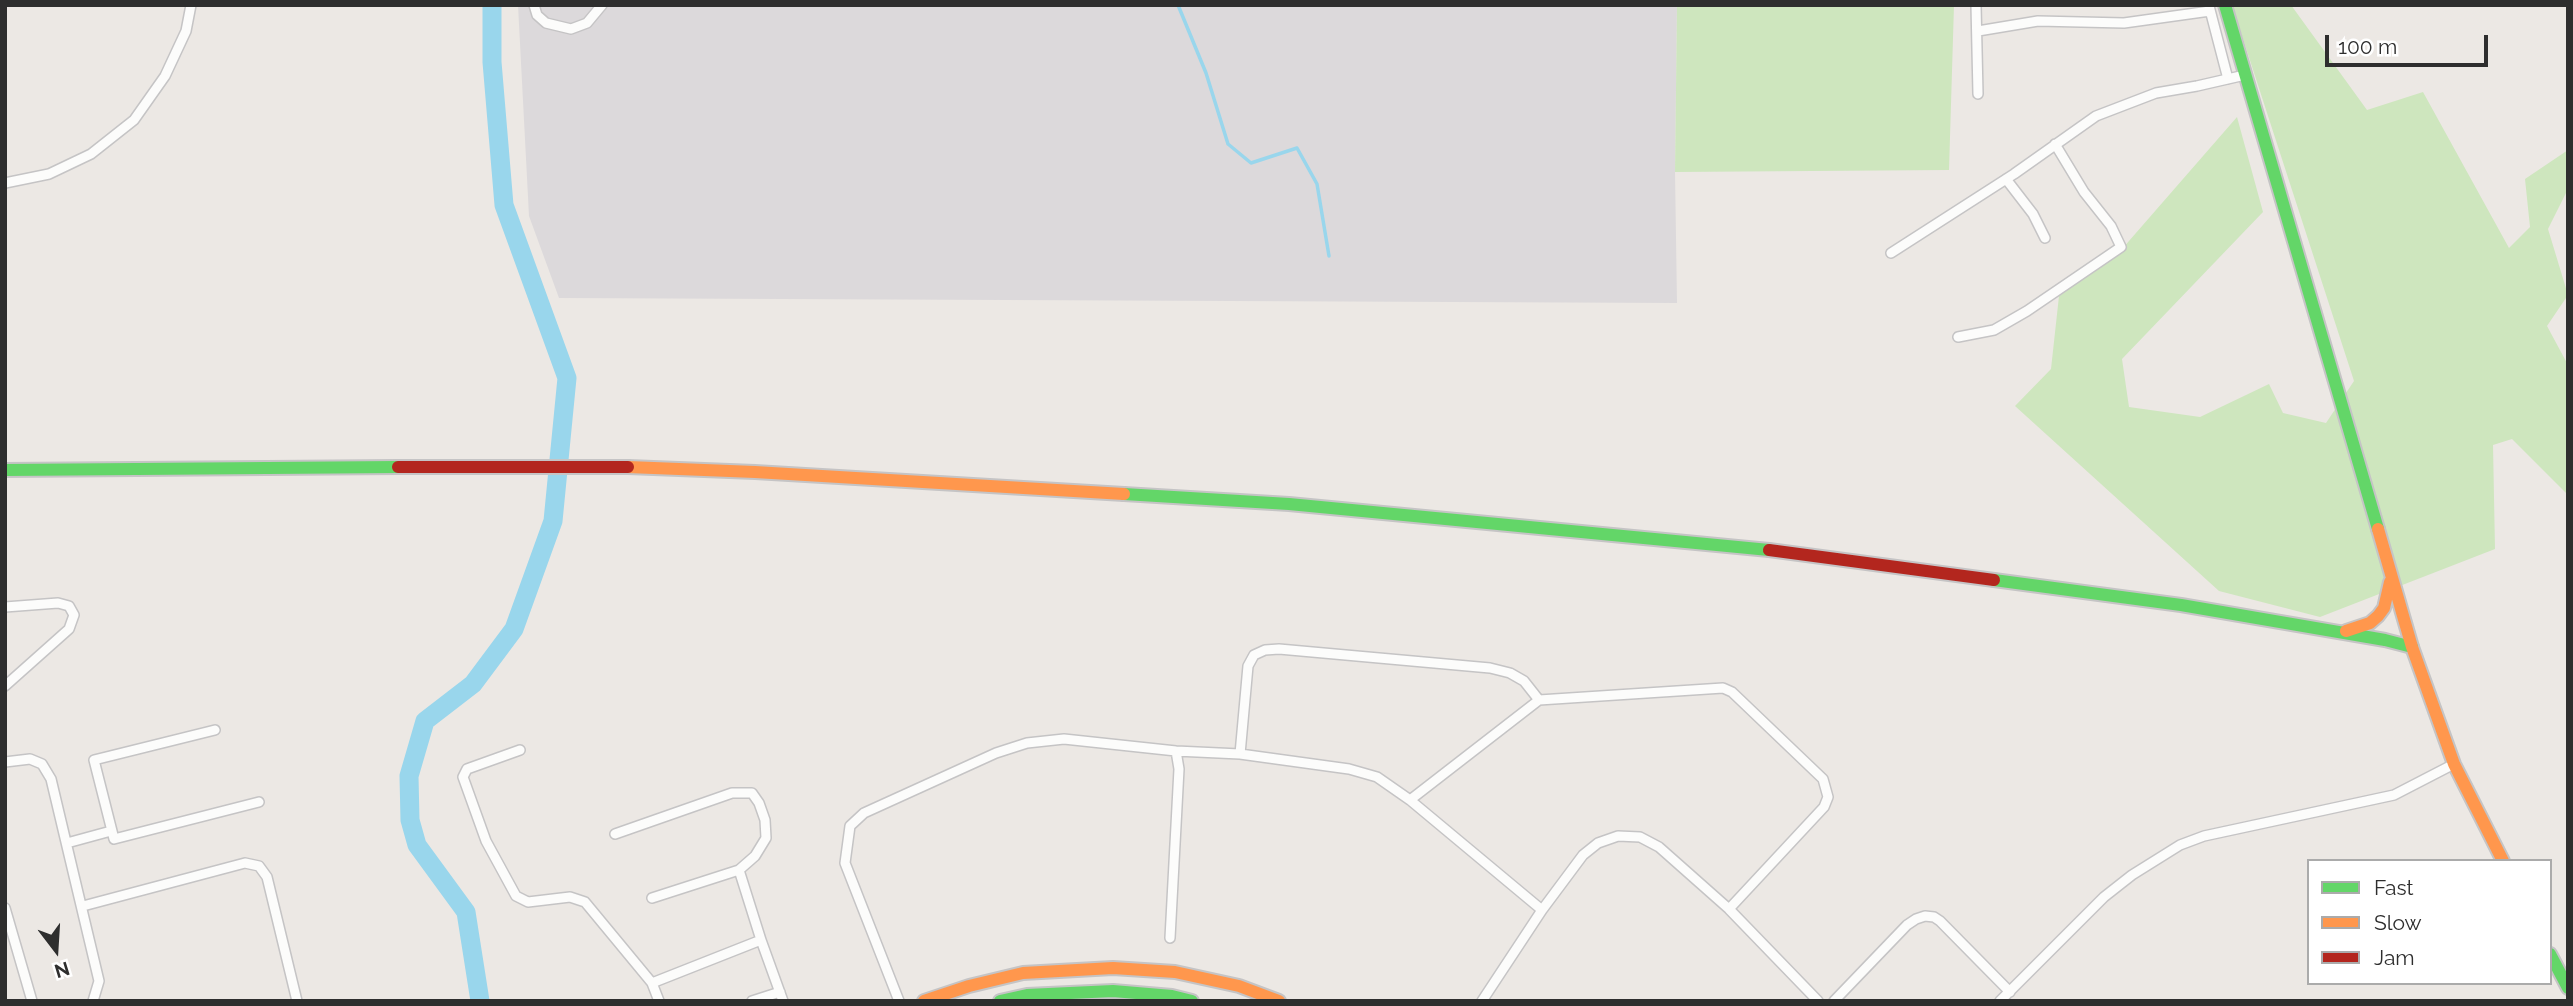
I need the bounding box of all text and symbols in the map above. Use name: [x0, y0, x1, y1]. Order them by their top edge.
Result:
scale bar: [2328, 21, 2491, 65]
text: 100 m: [2338, 34, 2397, 59]
legend: [2307, 859, 2552, 985]
text: Fast: [2374, 875, 2414, 900]
text: Slow: [2374, 910, 2422, 935]
north arrow: [21, 915, 91, 985]
text: Jam: [2374, 945, 2415, 970]
text: N: [52, 957, 72, 983]

